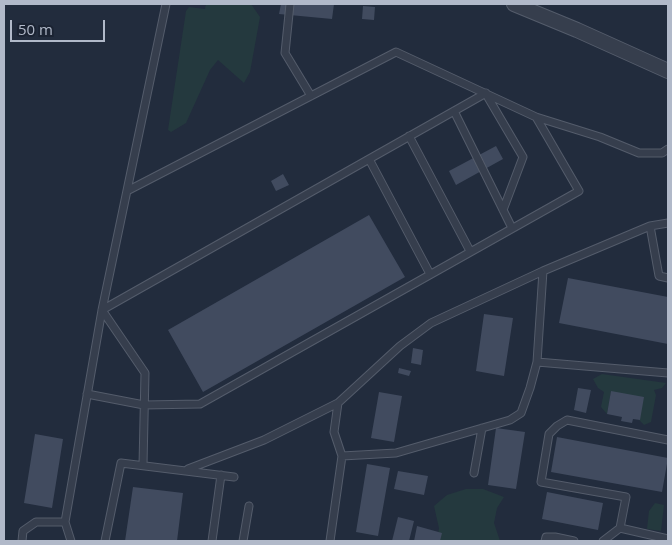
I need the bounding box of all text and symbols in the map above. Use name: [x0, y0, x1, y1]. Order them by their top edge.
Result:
scale bar: [12, 10, 108, 42]
text: 50 m: [18, 19, 53, 39]

